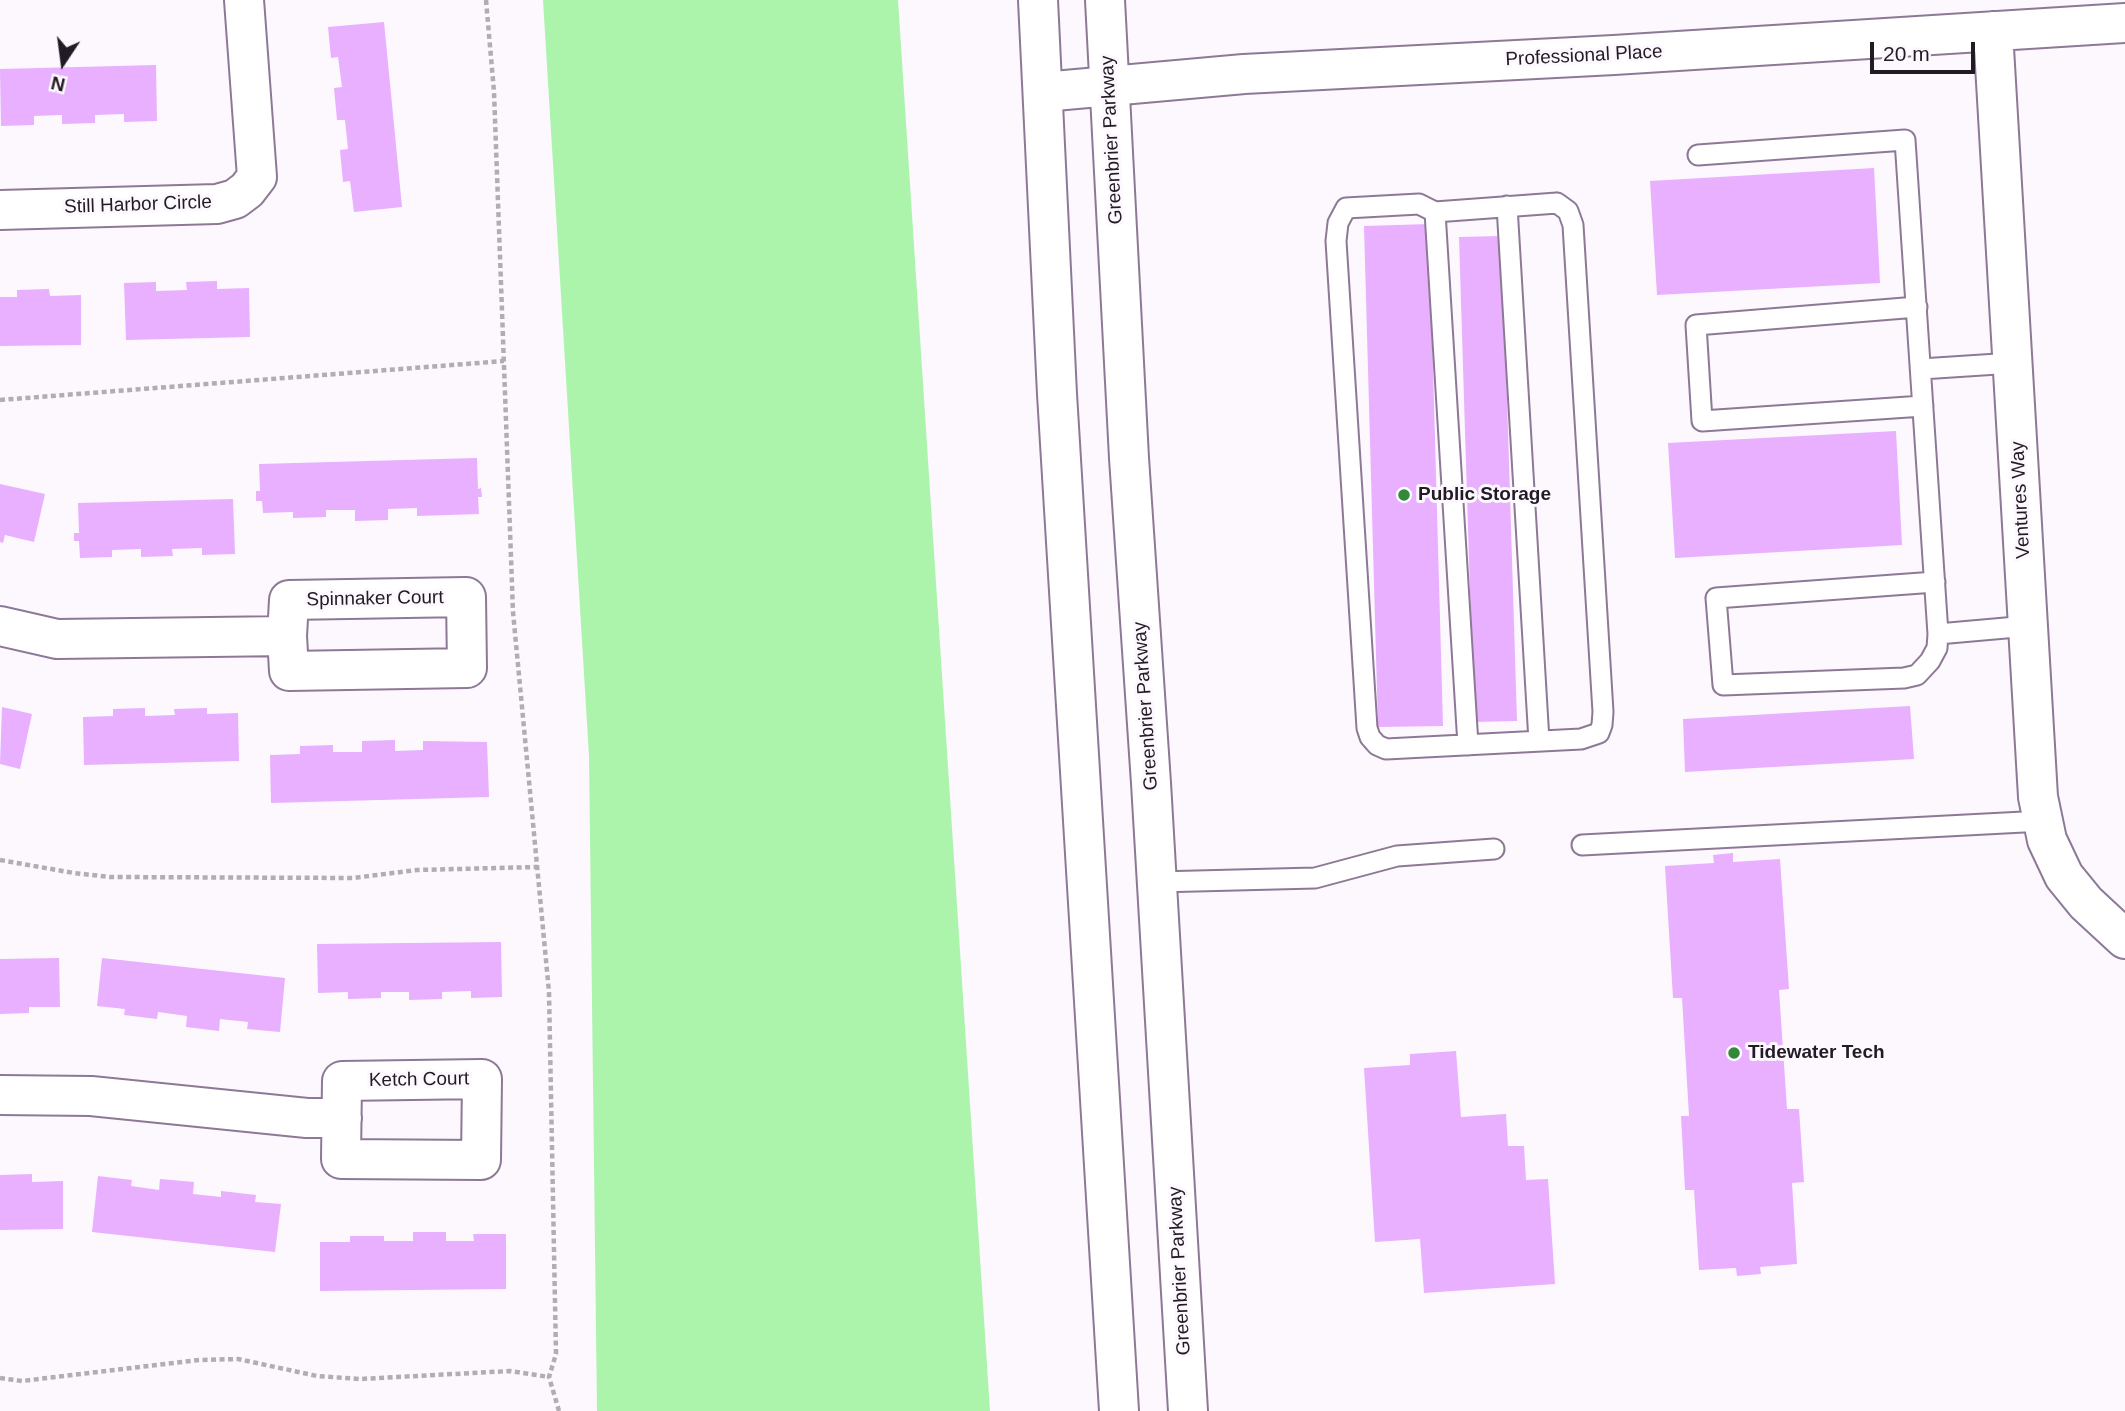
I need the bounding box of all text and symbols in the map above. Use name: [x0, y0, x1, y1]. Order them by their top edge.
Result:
north arrow: [28, 28, 98, 98]
scale bar: [1873, 28, 1978, 72]
street label: Professional Place: [1505, 40, 1663, 72]
text: 20 m: [1883, 42, 1930, 65]
street label: Greenbrier Parkway: [1096, 55, 1128, 225]
text: N: [49, 72, 67, 96]
street label: Still Harbor Circle: [64, 191, 212, 219]
street label: Ventures Way: [2007, 441, 2035, 559]
place label: Public Storage: [1418, 484, 1551, 506]
marker: Public Storage: [1396, 487, 1412, 503]
street label: Spinnaker Court: [306, 586, 444, 612]
street label: Greenbrier Parkway: [1129, 621, 1163, 791]
place label: Tidewater Tech: [1748, 1042, 1885, 1064]
marker: Tidewater Tech: [1726, 1045, 1742, 1061]
street label: Ketch Court: [369, 1068, 469, 1092]
street label: Greenbrier Parkway: [1164, 1186, 1196, 1356]

